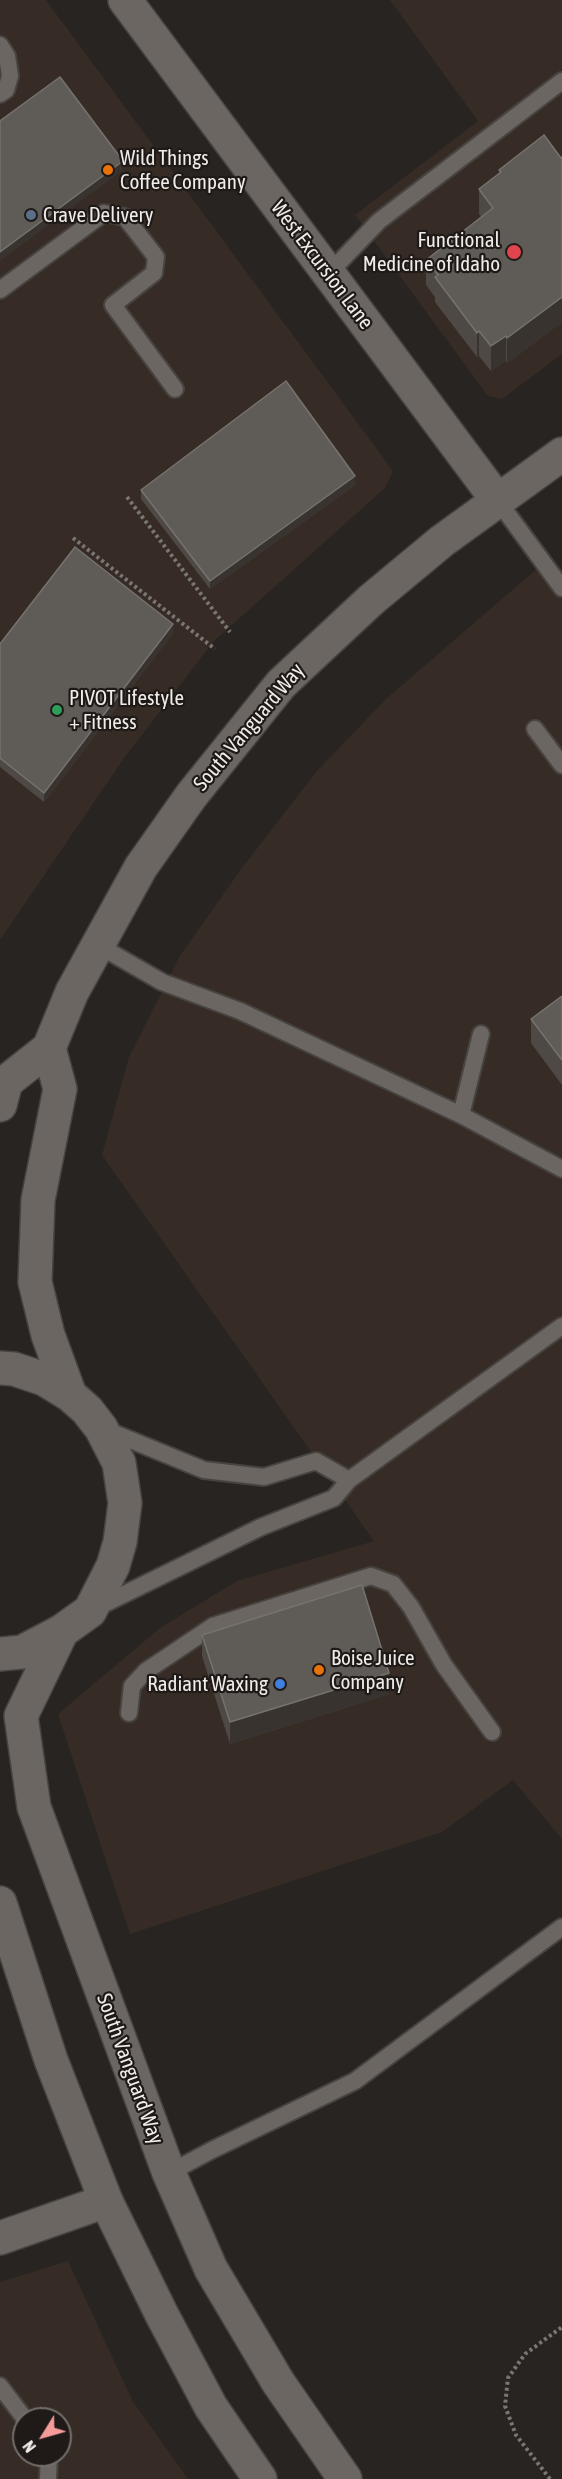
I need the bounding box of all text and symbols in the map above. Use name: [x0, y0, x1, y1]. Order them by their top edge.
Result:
place label: Wild Things Coffee Company: [120, 145, 246, 195]
marker: Wild Things Coffee Company: [101, 163, 115, 177]
street label: West Excursion Lane: [265, 196, 379, 334]
place label: Crave Delivery: [43, 202, 153, 228]
marker: Crave Delivery: [24, 208, 38, 222]
place label: Functional Medicine of Idaho: [363, 227, 500, 277]
marker: Functional Medicine of Idaho: [505, 243, 523, 261]
street label: South Vanguard Way: [188, 658, 310, 796]
place label: PIVOT Lifestyle + Fitness: [69, 685, 184, 735]
marker: PIVOT Lifestyle + Fitness: [50, 703, 64, 717]
place label: Boise Juice Company: [331, 1645, 414, 1695]
marker: Boise Juice Company: [312, 1663, 326, 1677]
place label: Radiant Waxing: [147, 1671, 268, 1697]
marker: Radiant Waxing: [273, 1677, 287, 1691]
street label: South Vanguard Way: [91, 1990, 169, 2148]
north arrow: [12, 2407, 72, 2467]
text: N: [19, 2437, 39, 2456]

